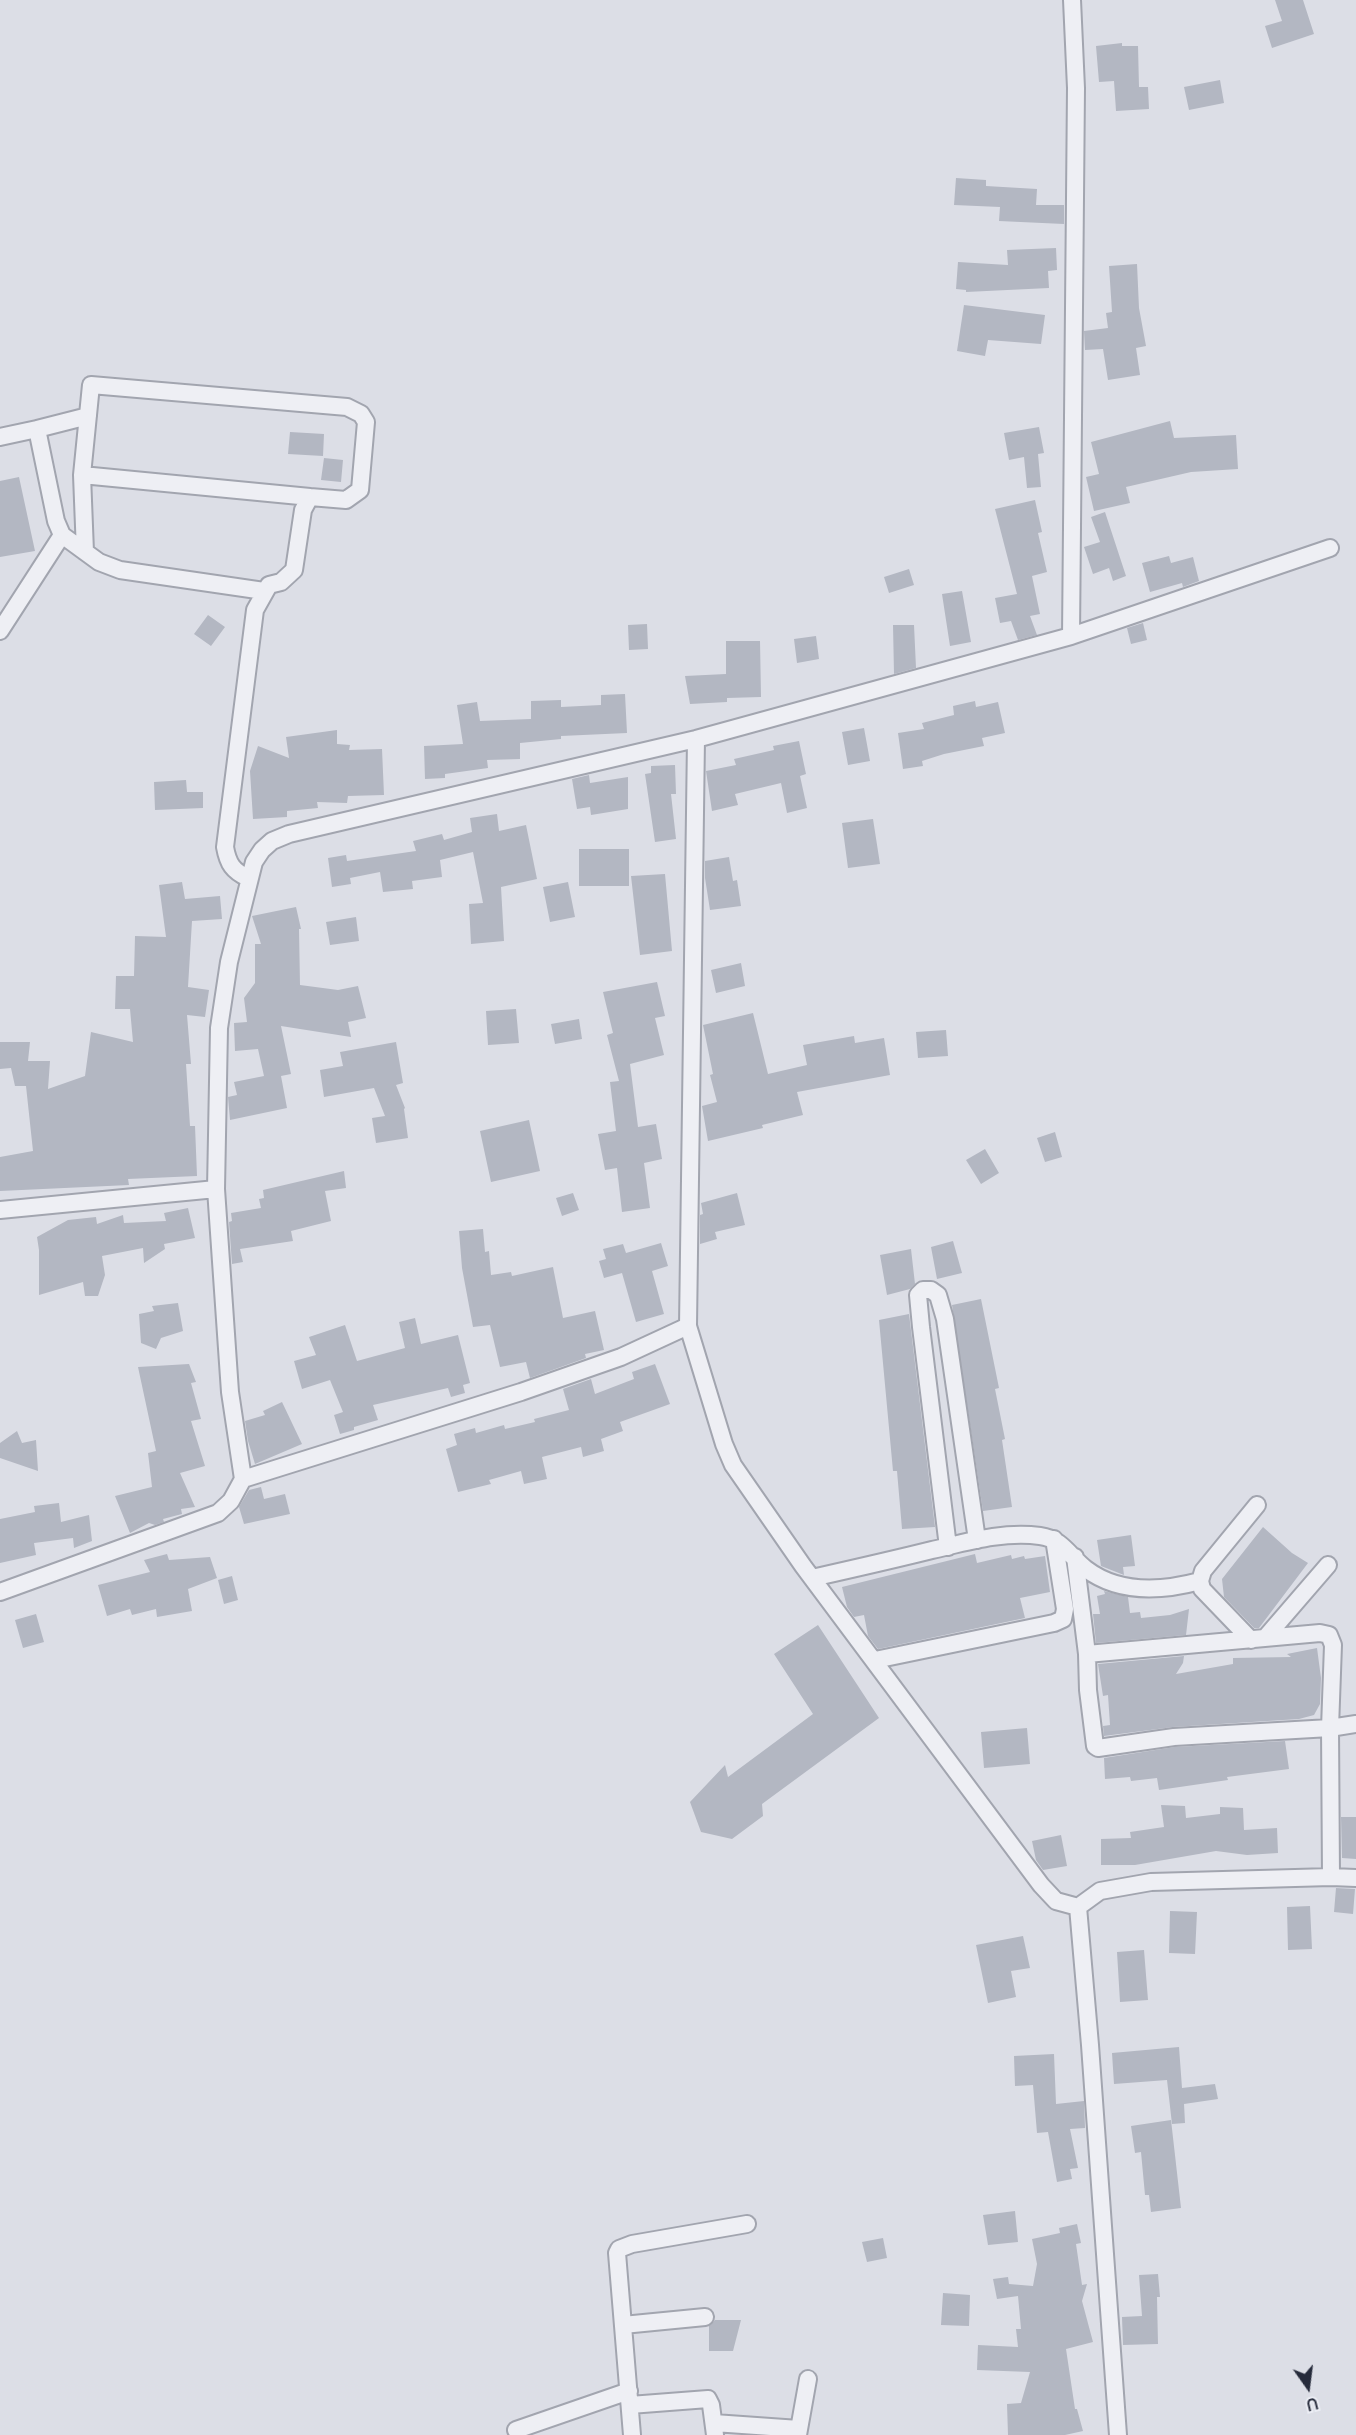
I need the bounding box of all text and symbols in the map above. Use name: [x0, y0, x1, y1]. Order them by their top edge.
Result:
north arrow: [1278, 2357, 1338, 2417]
text: U: [1304, 2392, 1321, 2417]

